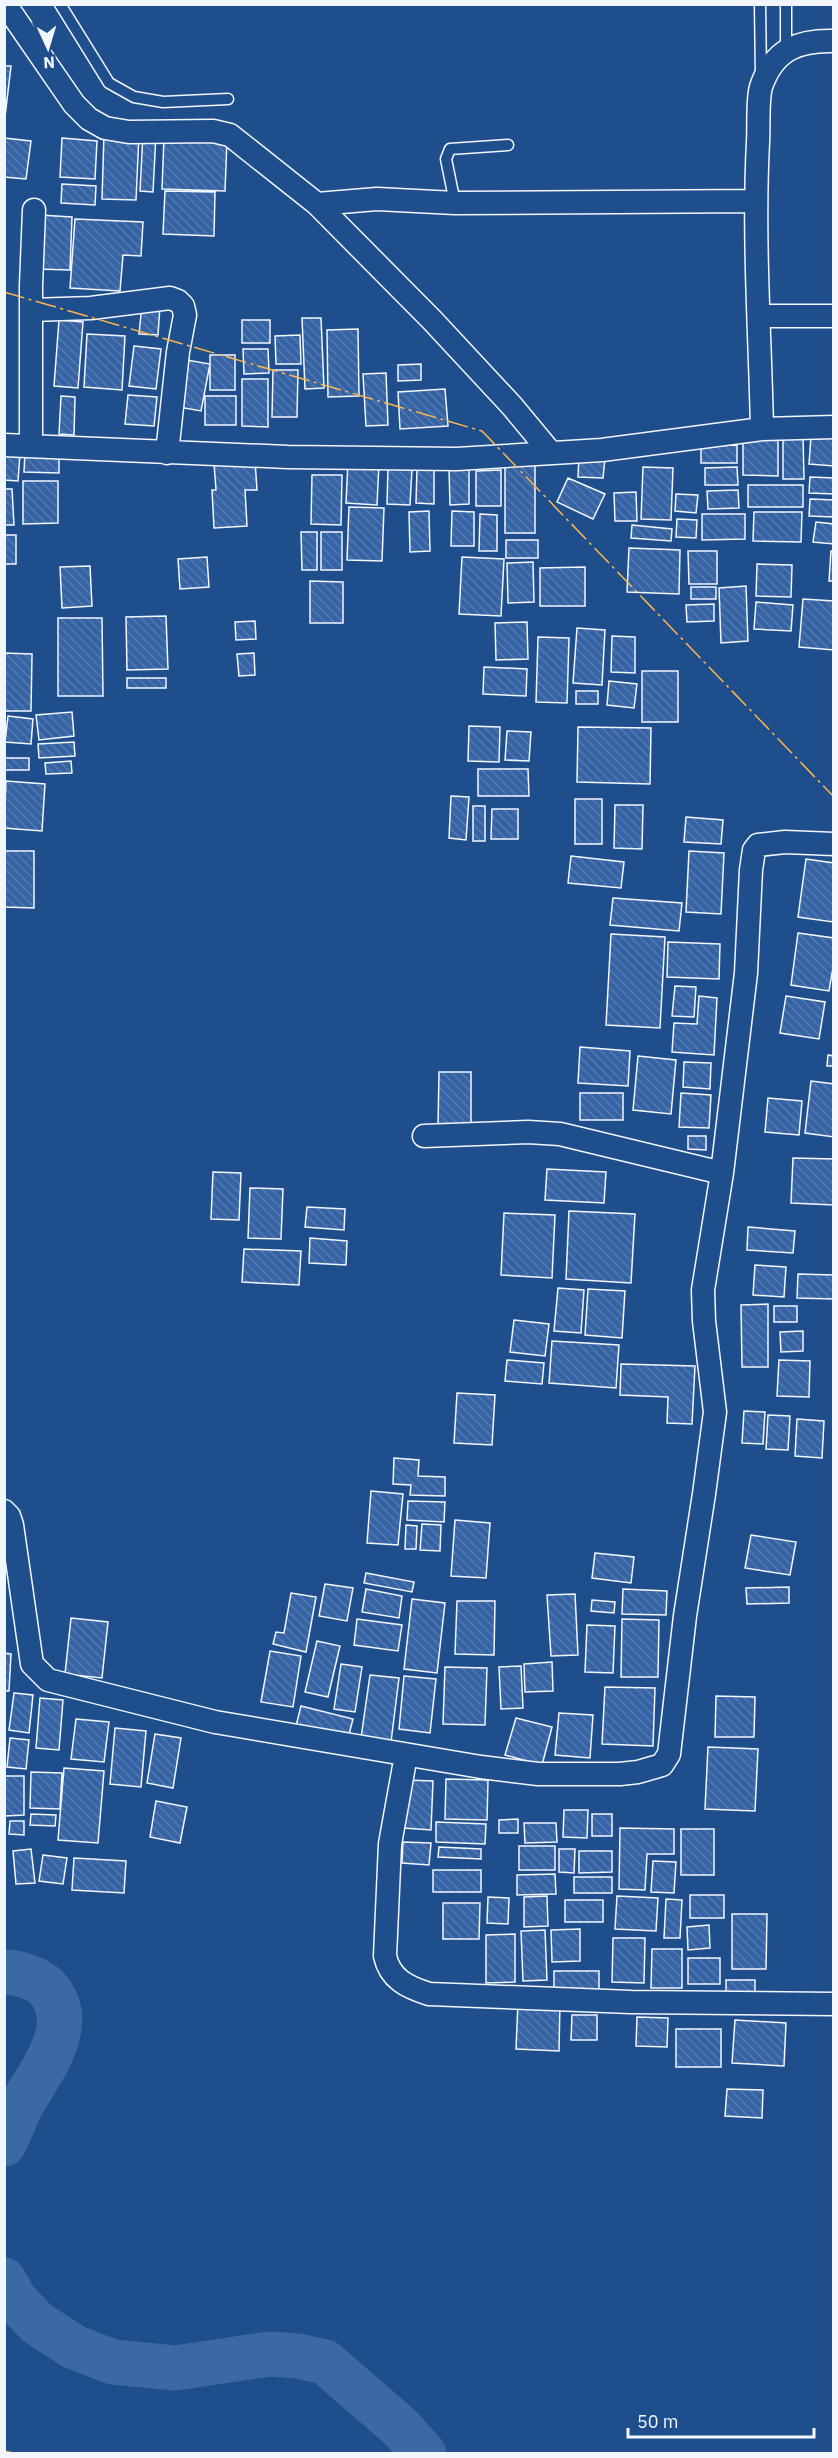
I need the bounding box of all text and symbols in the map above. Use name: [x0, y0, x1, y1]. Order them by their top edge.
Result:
north arrow: [18, 18, 78, 78]
text: N: [43, 53, 56, 73]
scale bar: [628, 2401, 814, 2439]
text: 50 m: [637, 2410, 679, 2433]

